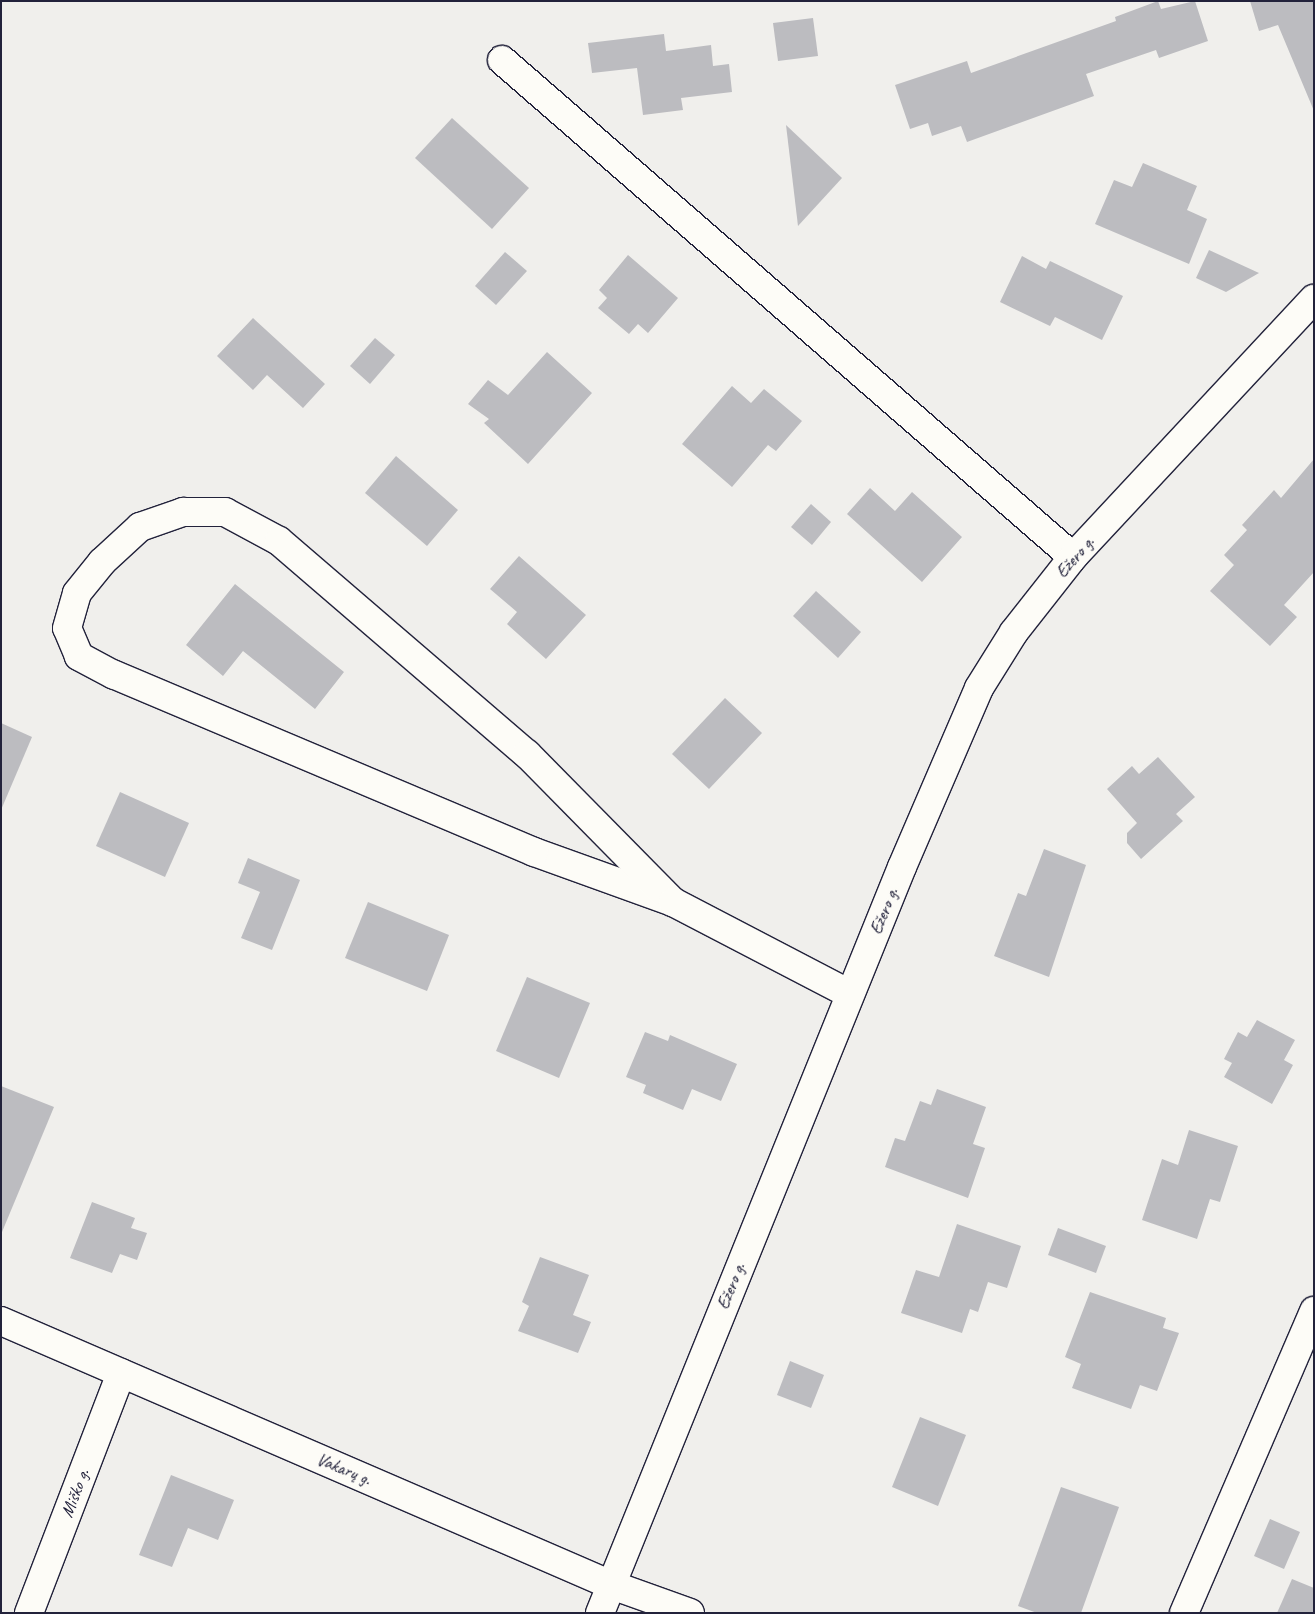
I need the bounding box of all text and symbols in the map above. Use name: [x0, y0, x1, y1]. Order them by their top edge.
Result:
street label: Ežero g.: [1051, 532, 1099, 582]
street label: Ežero g.: [865, 885, 903, 937]
street label: Ežero g.: [712, 1260, 750, 1312]
street label: Vakarų g.: [314, 1448, 374, 1490]
street label: Miško g.: [56, 1466, 94, 1520]

